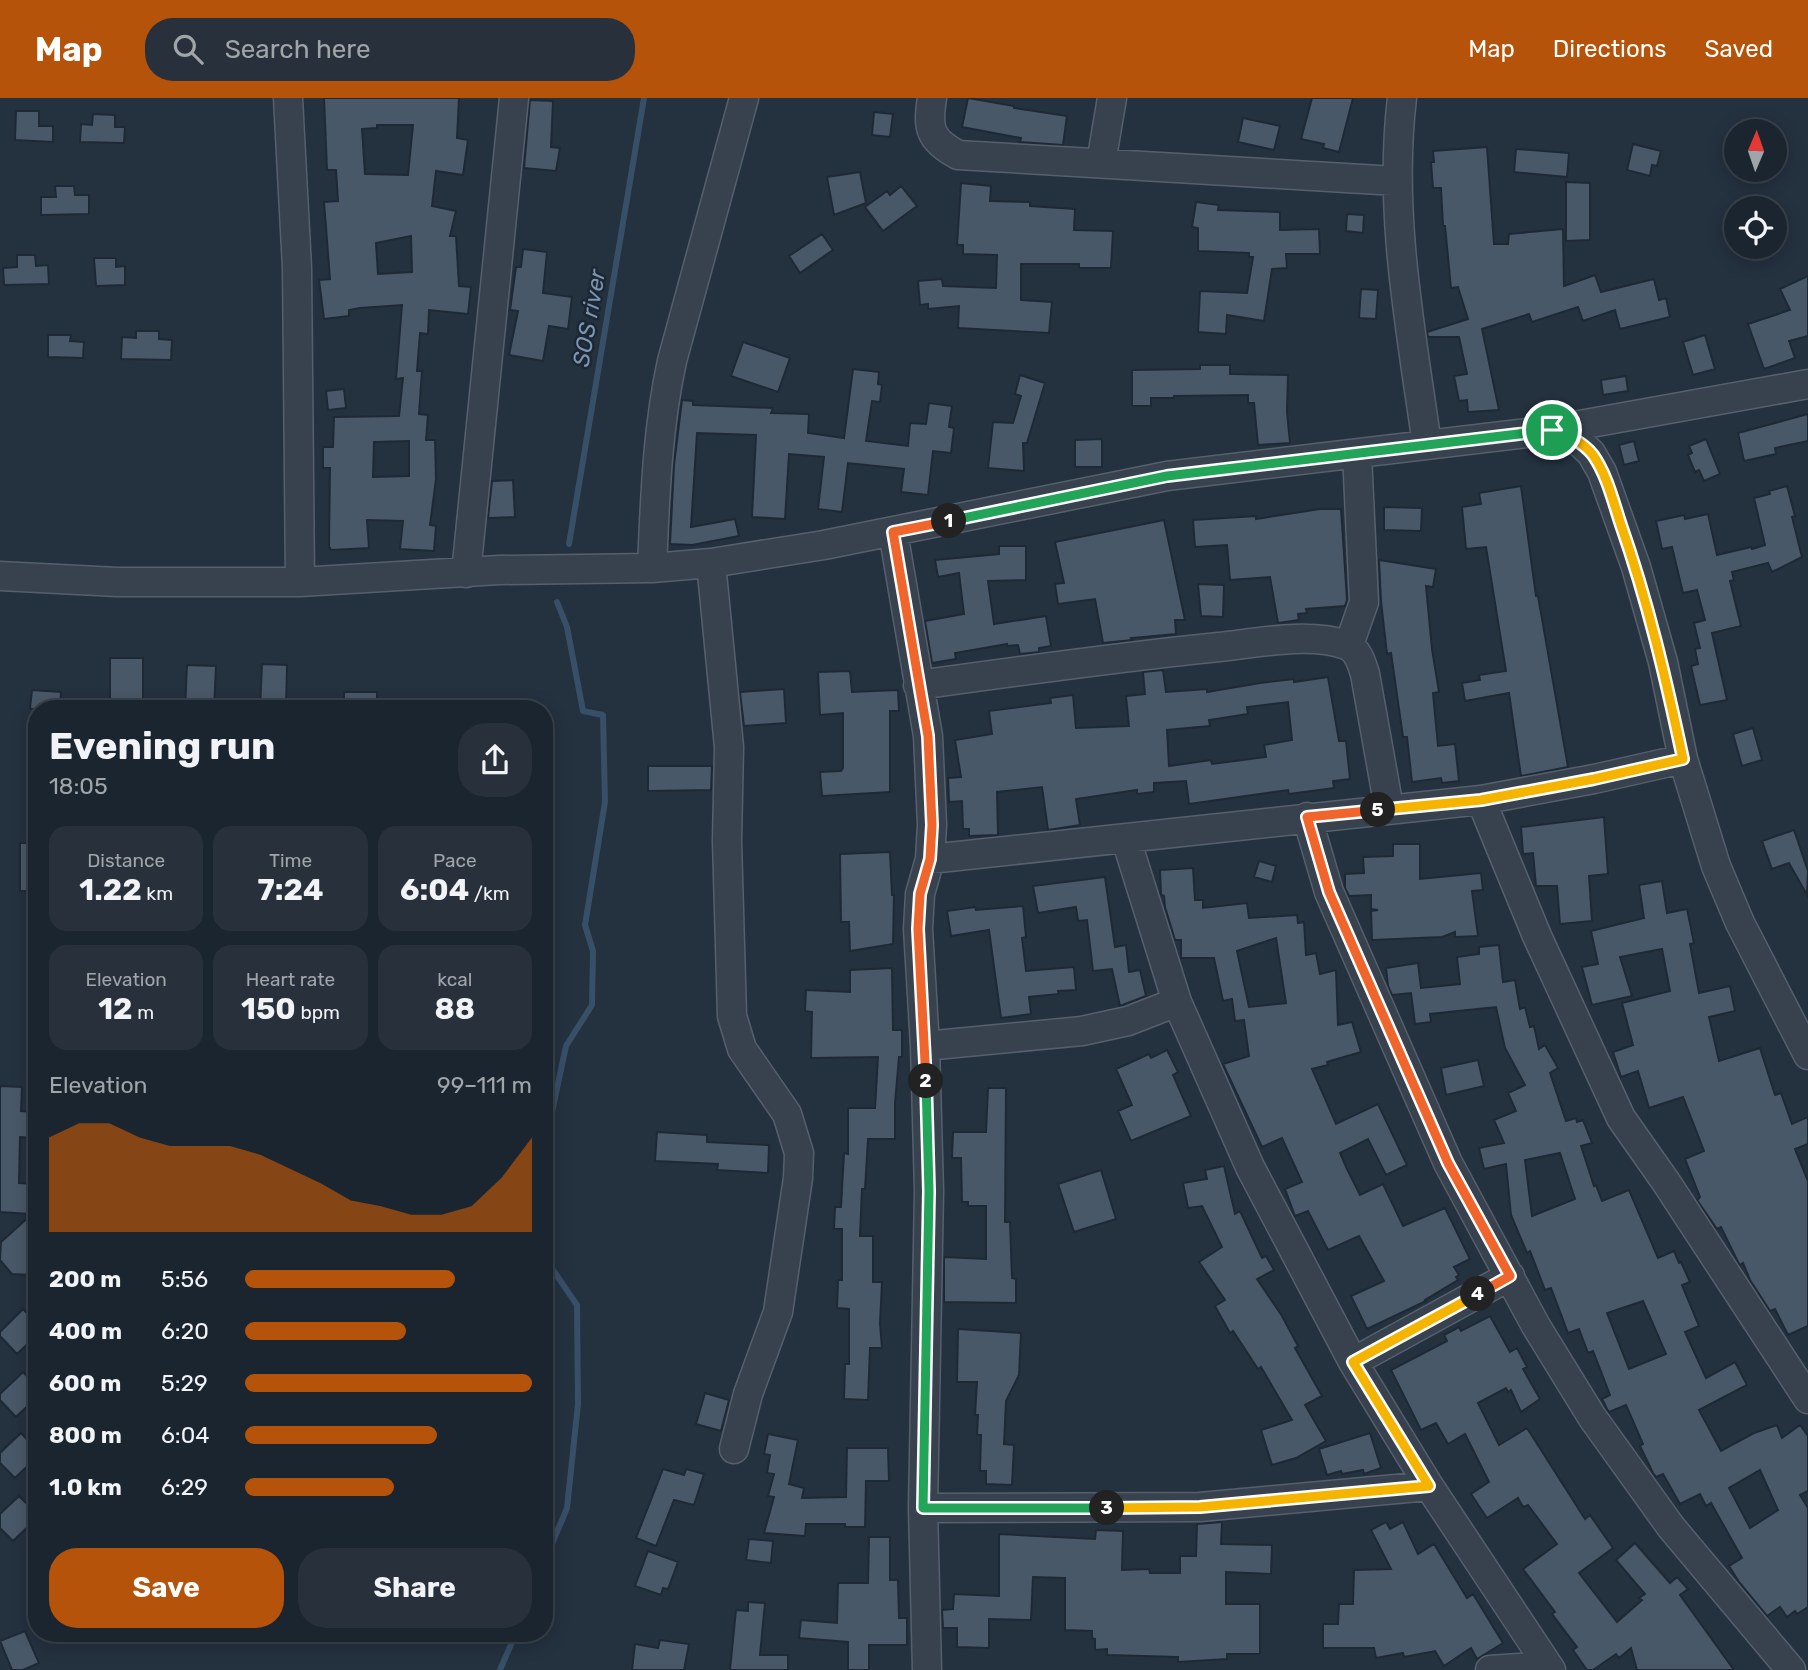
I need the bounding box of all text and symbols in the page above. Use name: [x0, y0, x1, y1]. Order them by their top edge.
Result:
search box: [145, 18, 635, 81]
text: Map: [35, 30, 103, 69]
icon: search: [169, 30, 207, 68]
text: Search here: [225, 34, 370, 65]
text: Map: [1468, 35, 1515, 63]
text: Directions: [1553, 35, 1666, 63]
text: Saved: [1704, 35, 1773, 63]
north arrow: [1724, 119, 1787, 182]
map controls: [1724, 119, 1787, 259]
button: locate: [1724, 196, 1787, 259]
water label: SOS river: [567, 266, 612, 369]
pin: [1522, 400, 1582, 460]
icon: arrive: [1533, 411, 1571, 449]
pin: 1: [932, 504, 967, 538]
text: 1: [944, 509, 953, 532]
text: Evening run: [49, 723, 275, 769]
button: share: [458, 723, 532, 797]
text: 18:05: [49, 772, 108, 800]
pin: 5: [1360, 792, 1396, 828]
text: 5: [1371, 798, 1384, 821]
text: Distance: [87, 849, 165, 872]
text: Time: [269, 849, 312, 872]
text: Pace: [433, 849, 477, 872]
text: 1.22: [79, 872, 142, 908]
text: 7:24: [258, 872, 323, 908]
text: 6:04: [400, 872, 469, 908]
text: km: [142, 882, 173, 905]
text: /km: [469, 882, 510, 905]
text: Elevation: [85, 968, 167, 991]
text: Heart rate: [246, 968, 335, 991]
text: kcal: [437, 968, 472, 991]
text: 12: [98, 991, 133, 1027]
text: 150: [241, 991, 296, 1027]
text: 88: [435, 991, 475, 1027]
text: m: [133, 1001, 154, 1024]
text: bpm: [296, 1001, 340, 1024]
pin: 2: [908, 1063, 944, 1098]
text: 2: [919, 1069, 932, 1092]
text: Elevation: [49, 1071, 148, 1099]
text: 99–111 m: [437, 1071, 532, 1099]
text: 200 m: [49, 1265, 121, 1293]
text: 5:56: [161, 1265, 208, 1293]
pin: 4: [1460, 1276, 1496, 1312]
text: 4: [1471, 1282, 1484, 1305]
text: 400 m: [49, 1317, 122, 1345]
text: 6:20: [161, 1317, 209, 1345]
text: 600 m: [49, 1369, 121, 1397]
text: 5:29: [161, 1369, 208, 1397]
text: 800 m: [49, 1421, 122, 1449]
text: 6:04: [161, 1421, 210, 1449]
text: 1.0 km: [49, 1473, 122, 1501]
text: 6:29: [161, 1473, 208, 1501]
pin: 3: [1090, 1490, 1124, 1526]
text: 3: [1100, 1496, 1113, 1519]
button: Save: [49, 1548, 284, 1628]
button: Share: [298, 1548, 532, 1628]

